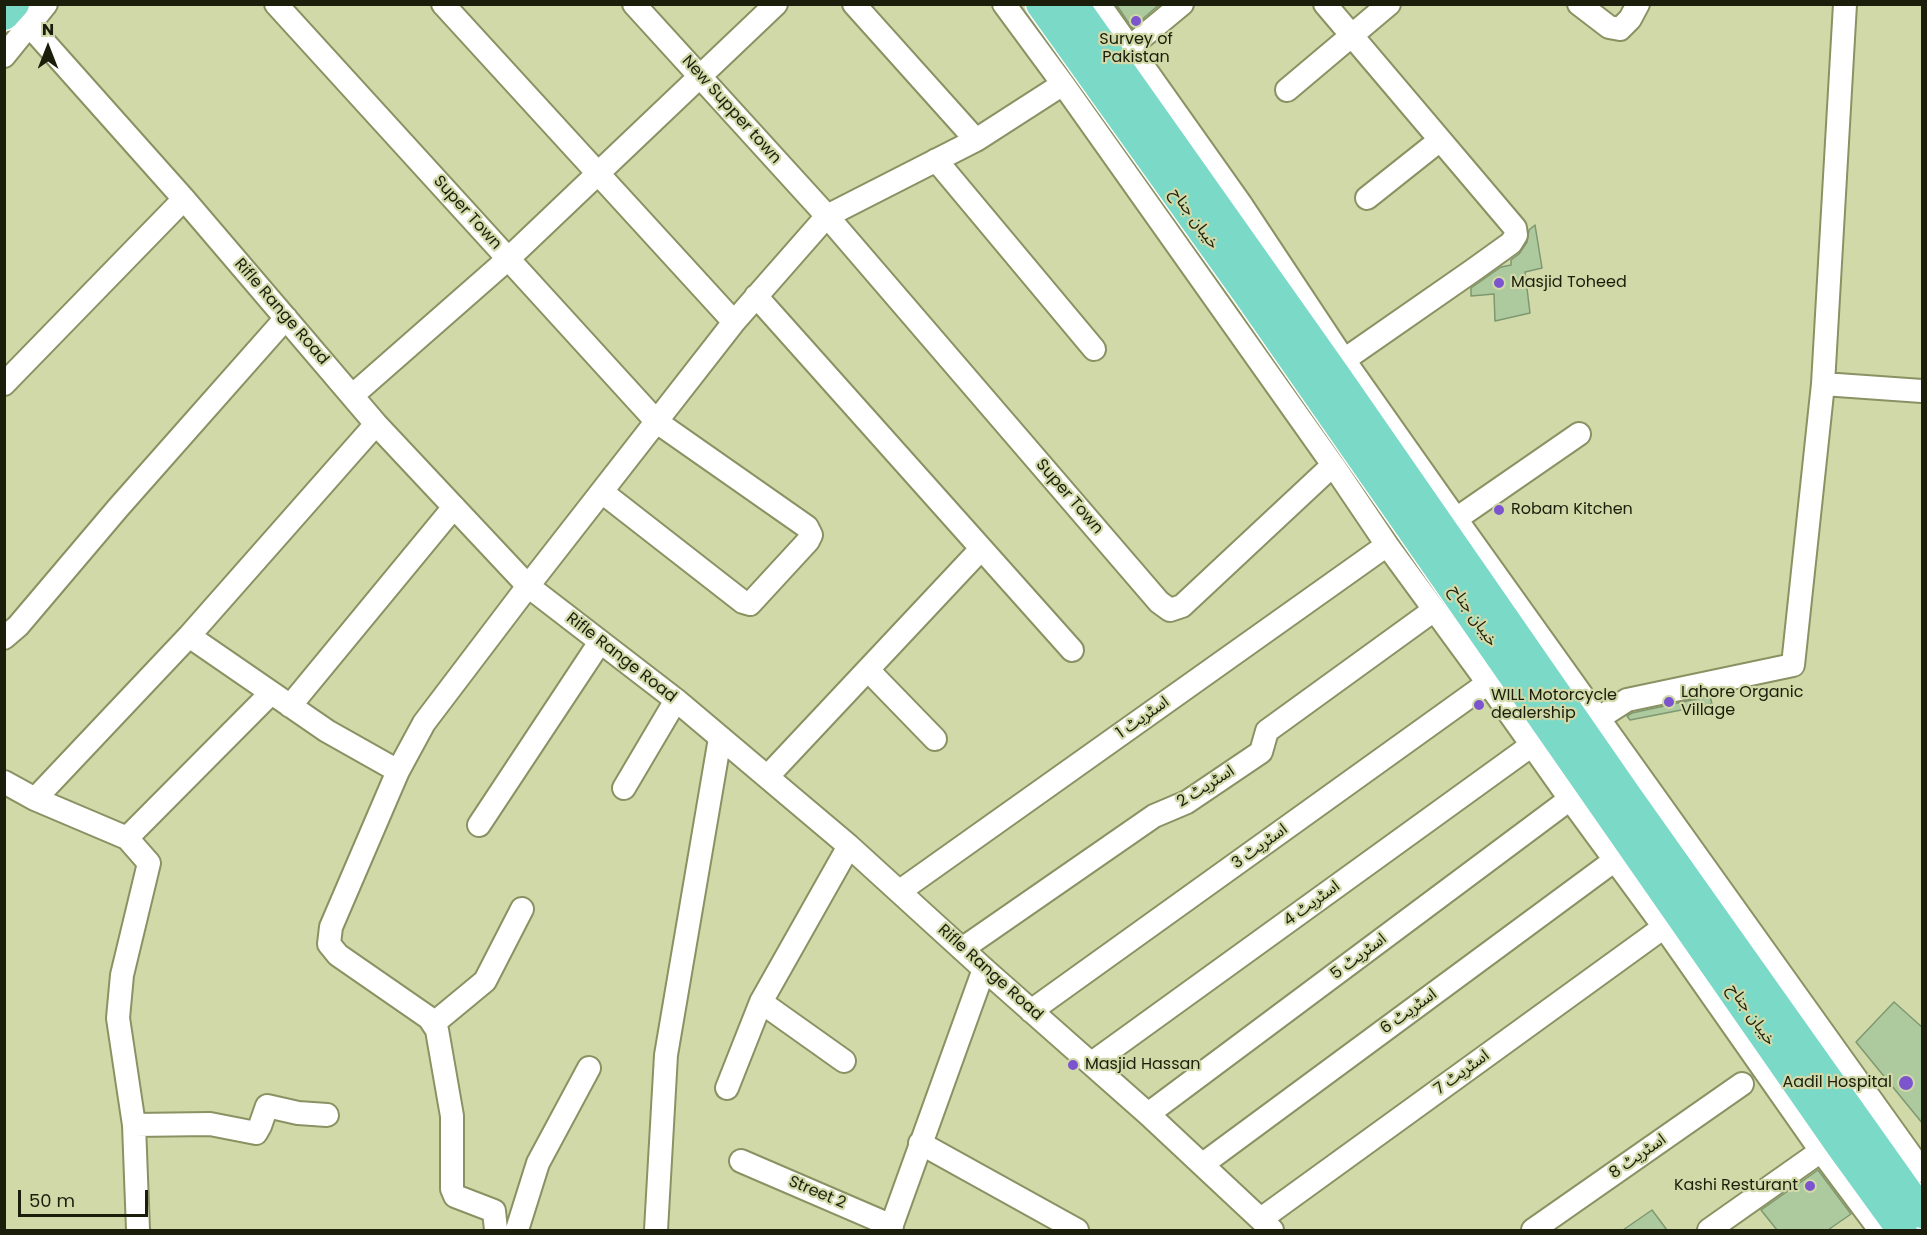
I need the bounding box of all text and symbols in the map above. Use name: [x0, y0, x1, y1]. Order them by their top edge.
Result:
marker: Survey of Pakistan: [1129, 14, 1143, 28]
north arrow: [18, 18, 78, 78]
text: N: [42, 18, 54, 41]
place label: Survey of Pakistan: [1099, 30, 1173, 68]
street label: New Supper town: [677, 52, 785, 168]
street label: Super Town: [429, 172, 505, 254]
street label: خیبان جناح: [1165, 185, 1223, 253]
street label: Rifle Range Road: [230, 255, 332, 369]
place label: Masjid Toheed: [1511, 273, 1627, 293]
marker: Masjid Toheed: [1492, 276, 1506, 290]
street label: Super Town: [1031, 456, 1107, 538]
place label: Robam Kitchen: [1511, 500, 1633, 520]
marker: Robam Kitchen: [1492, 503, 1506, 517]
street label: خیبان جناح: [1445, 582, 1501, 650]
street label: Rifle Range Road: [562, 609, 680, 707]
place label: Lahore Organic Village: [1681, 683, 1803, 721]
place label: WILL Motorcycle dealership: [1491, 686, 1617, 724]
street label: اسٹریٹ 1: [1113, 693, 1173, 743]
marker: Lahore Organic Village: [1662, 695, 1676, 709]
marker: WILL Motorcycle dealership: [1472, 698, 1486, 712]
street label: اسٹریٹ 2: [1174, 762, 1238, 812]
street label: اسٹریٹ 3: [1228, 820, 1292, 874]
street label: اسٹریٹ 4: [1280, 877, 1344, 931]
street label: Rifle Range Road: [934, 921, 1046, 1025]
street label: اسٹریٹ 5: [1327, 930, 1391, 984]
street label: خیبان جناح: [1723, 981, 1779, 1049]
street label: اسٹریٹ 6: [1377, 985, 1441, 1039]
street label: اسٹریٹ 7: [1431, 1047, 1493, 1099]
place label: Masjid Hassan: [1085, 1055, 1201, 1075]
marker: Masjid Hassan: [1066, 1058, 1080, 1072]
place label: Aadil Hospital: [1782, 1073, 1892, 1093]
marker: Aadil Hospital: [1897, 1074, 1915, 1092]
street label: اسٹریٹ 8: [1606, 1131, 1670, 1183]
street label: Street 2: [785, 1172, 849, 1214]
place label: Kashi Resturant: [1674, 1176, 1798, 1196]
scale bar: [21, 1178, 152, 1216]
marker: Kashi Resturant: [1803, 1179, 1817, 1193]
text: 50 m: [29, 1188, 75, 1213]

